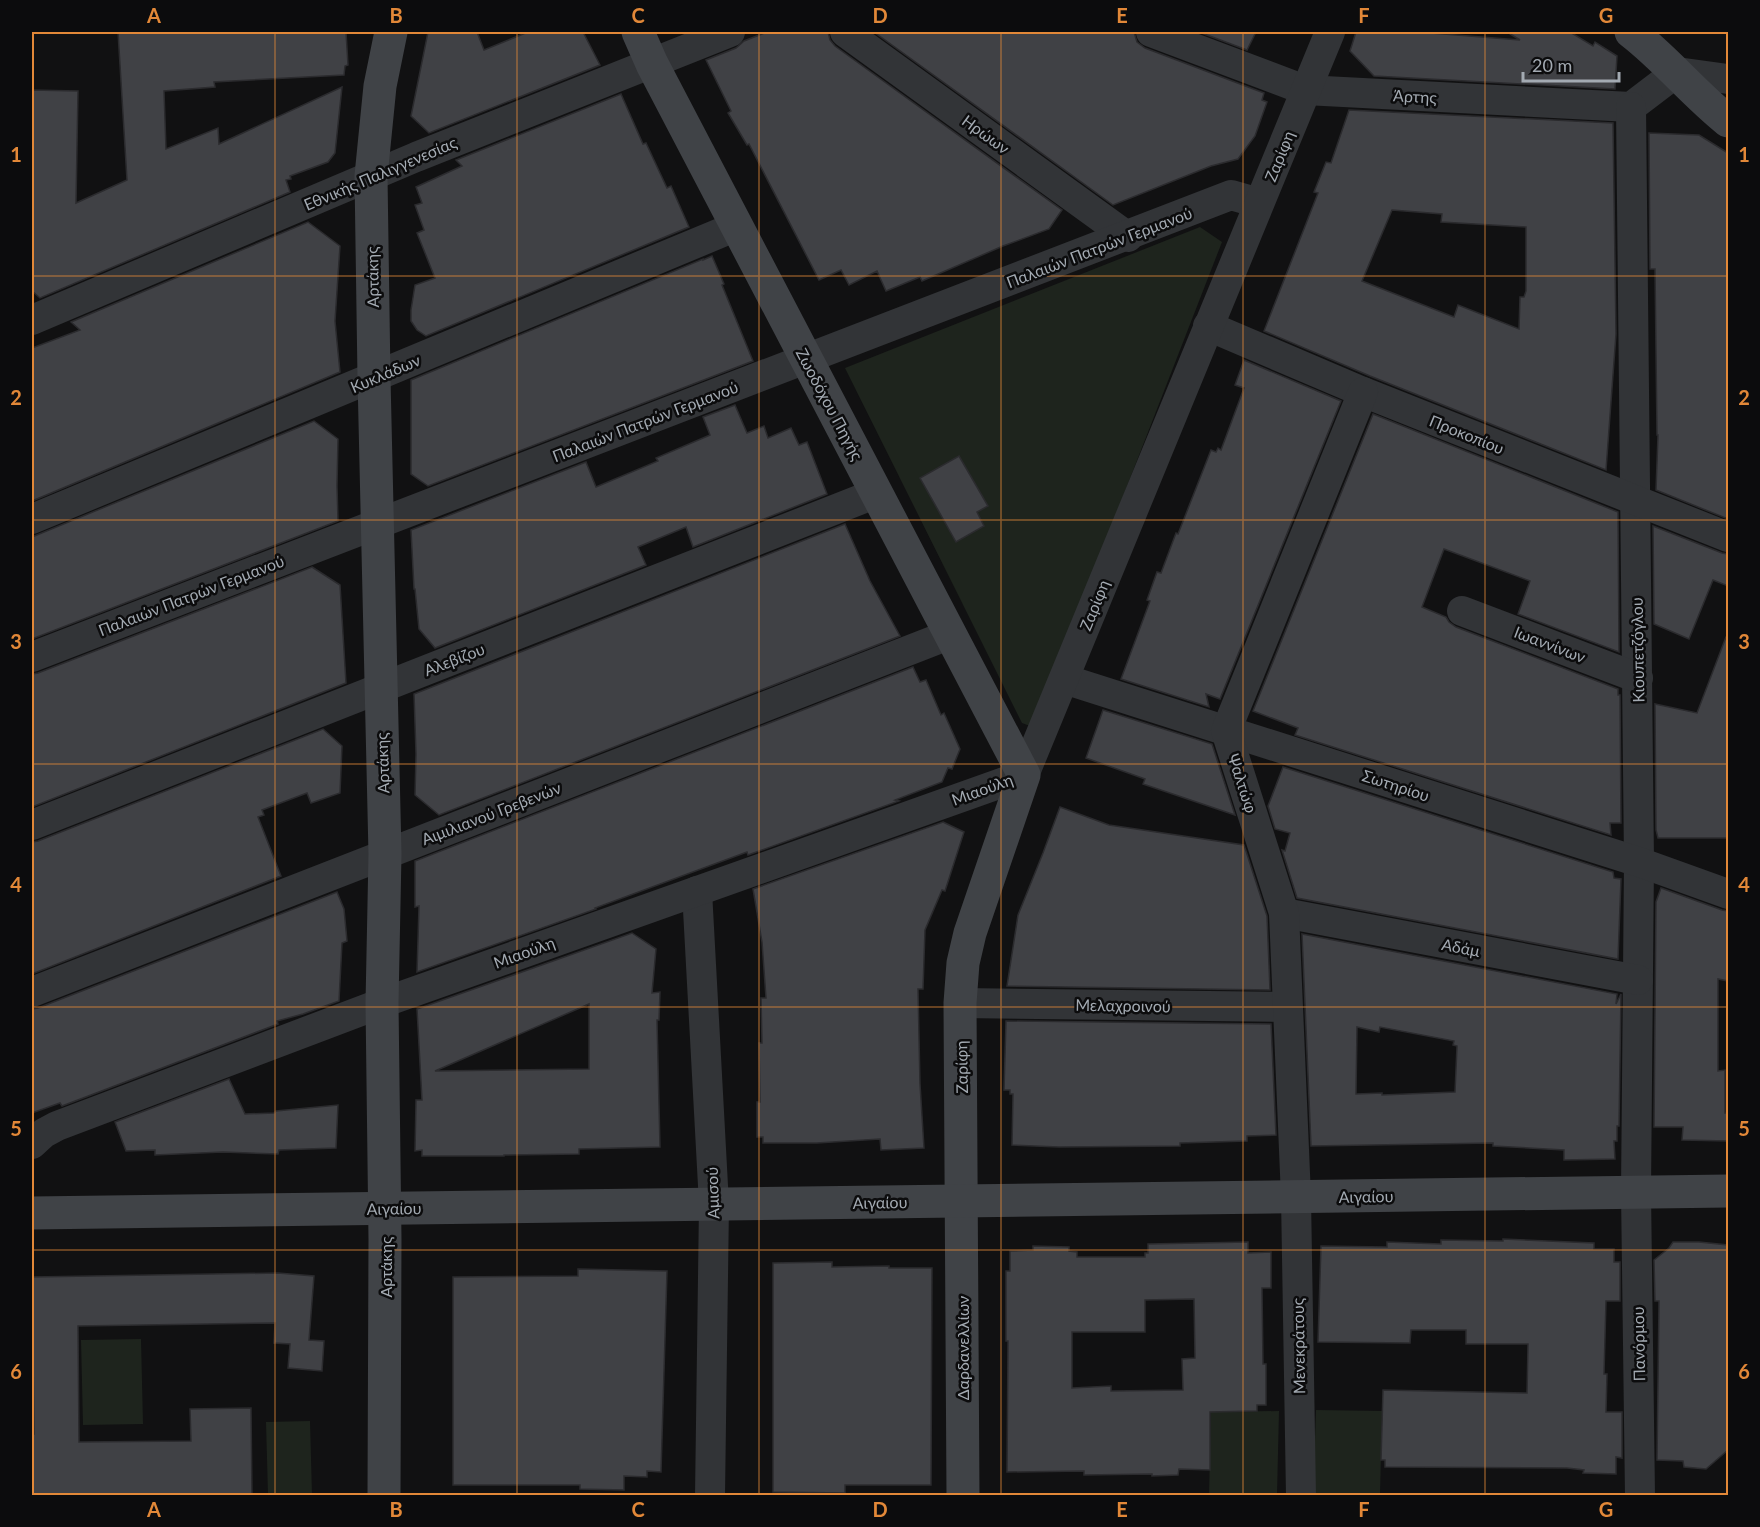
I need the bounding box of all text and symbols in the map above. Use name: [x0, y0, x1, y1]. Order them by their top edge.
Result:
text: A: [146, 3, 161, 27]
text: B: [389, 3, 403, 27]
text: C: [631, 3, 645, 27]
text: D: [872, 3, 888, 27]
text: E: [1116, 3, 1128, 27]
text: F: [1358, 3, 1370, 27]
text: G: [1599, 3, 1613, 27]
scale bar: [1523, 45, 1619, 83]
text: 20 m: [1532, 54, 1572, 76]
street label: Άρτης: [1393, 85, 1438, 107]
street label: Ηρώων: [959, 111, 1013, 157]
street label: Ζαρίφη: [1260, 128, 1298, 184]
street label: Εθνικής Παλιγγενεσίας: [301, 132, 460, 214]
text: 1: [10, 142, 22, 166]
text: 1: [1738, 142, 1750, 166]
street label: Παλαιών Πατρών Γερμανού: [1003, 203, 1195, 291]
street label: Αρτάκης: [362, 246, 382, 308]
street label: Ζωοδόχου Πηγής: [793, 345, 868, 464]
street label: Κυκλάδων: [347, 350, 423, 396]
street label: Παλαιών Πατρών Γερμανού: [549, 377, 741, 465]
text: 2: [10, 385, 22, 409]
text: 2: [1738, 385, 1750, 409]
street label: Προκοπίου: [1427, 410, 1507, 458]
street label: Παλαιών Πατρών Γερμανού: [95, 551, 287, 639]
street label: Ζαρίφη: [1075, 577, 1113, 633]
street label: Κιουπετζόγλου: [1627, 597, 1647, 703]
street label: Ιωαννίνων: [1512, 622, 1588, 666]
text: 3: [10, 629, 22, 653]
text: 3: [1738, 629, 1750, 653]
street label: Αλεβίζου: [421, 639, 487, 679]
street label: Αρτάκης: [371, 732, 393, 794]
street label: Ψαλτώφ: [1225, 751, 1262, 815]
street label: Σωτηρίου: [1360, 765, 1432, 805]
street label: Μιαούλη: [949, 769, 1015, 809]
street label: Αιμιλιανού Γρεβενών: [419, 778, 563, 848]
text: 4: [10, 872, 22, 896]
text: 4: [1738, 872, 1750, 896]
street label: Μιαούλη: [491, 932, 557, 972]
street label: Αδάμ: [1440, 934, 1482, 960]
street label: Μελαχροινού: [1075, 995, 1171, 1015]
street label: Ζαρίφη: [951, 1040, 971, 1094]
text: 5: [10, 1116, 22, 1140]
text: 5: [1738, 1116, 1750, 1140]
street label: Αμισού: [702, 1167, 722, 1219]
street label: Αιγαίου: [1338, 1186, 1394, 1206]
street label: Αιγαίου: [852, 1192, 908, 1212]
street label: Αιγαίου: [366, 1198, 422, 1218]
street label: Αρτάκης: [376, 1236, 395, 1298]
street label: Δαρδανελλίων: [953, 1296, 972, 1400]
street label: Μενεκράτους: [1288, 1297, 1308, 1394]
street label: Πανόρμου: [1628, 1306, 1648, 1382]
text: 6: [10, 1359, 22, 1383]
text: 6: [1738, 1359, 1750, 1383]
text: A: [146, 1497, 161, 1521]
text: B: [389, 1497, 403, 1521]
text: C: [631, 1497, 645, 1521]
text: D: [872, 1497, 888, 1521]
text: E: [1116, 1497, 1128, 1521]
text: F: [1358, 1497, 1370, 1521]
text: G: [1599, 1497, 1613, 1521]

